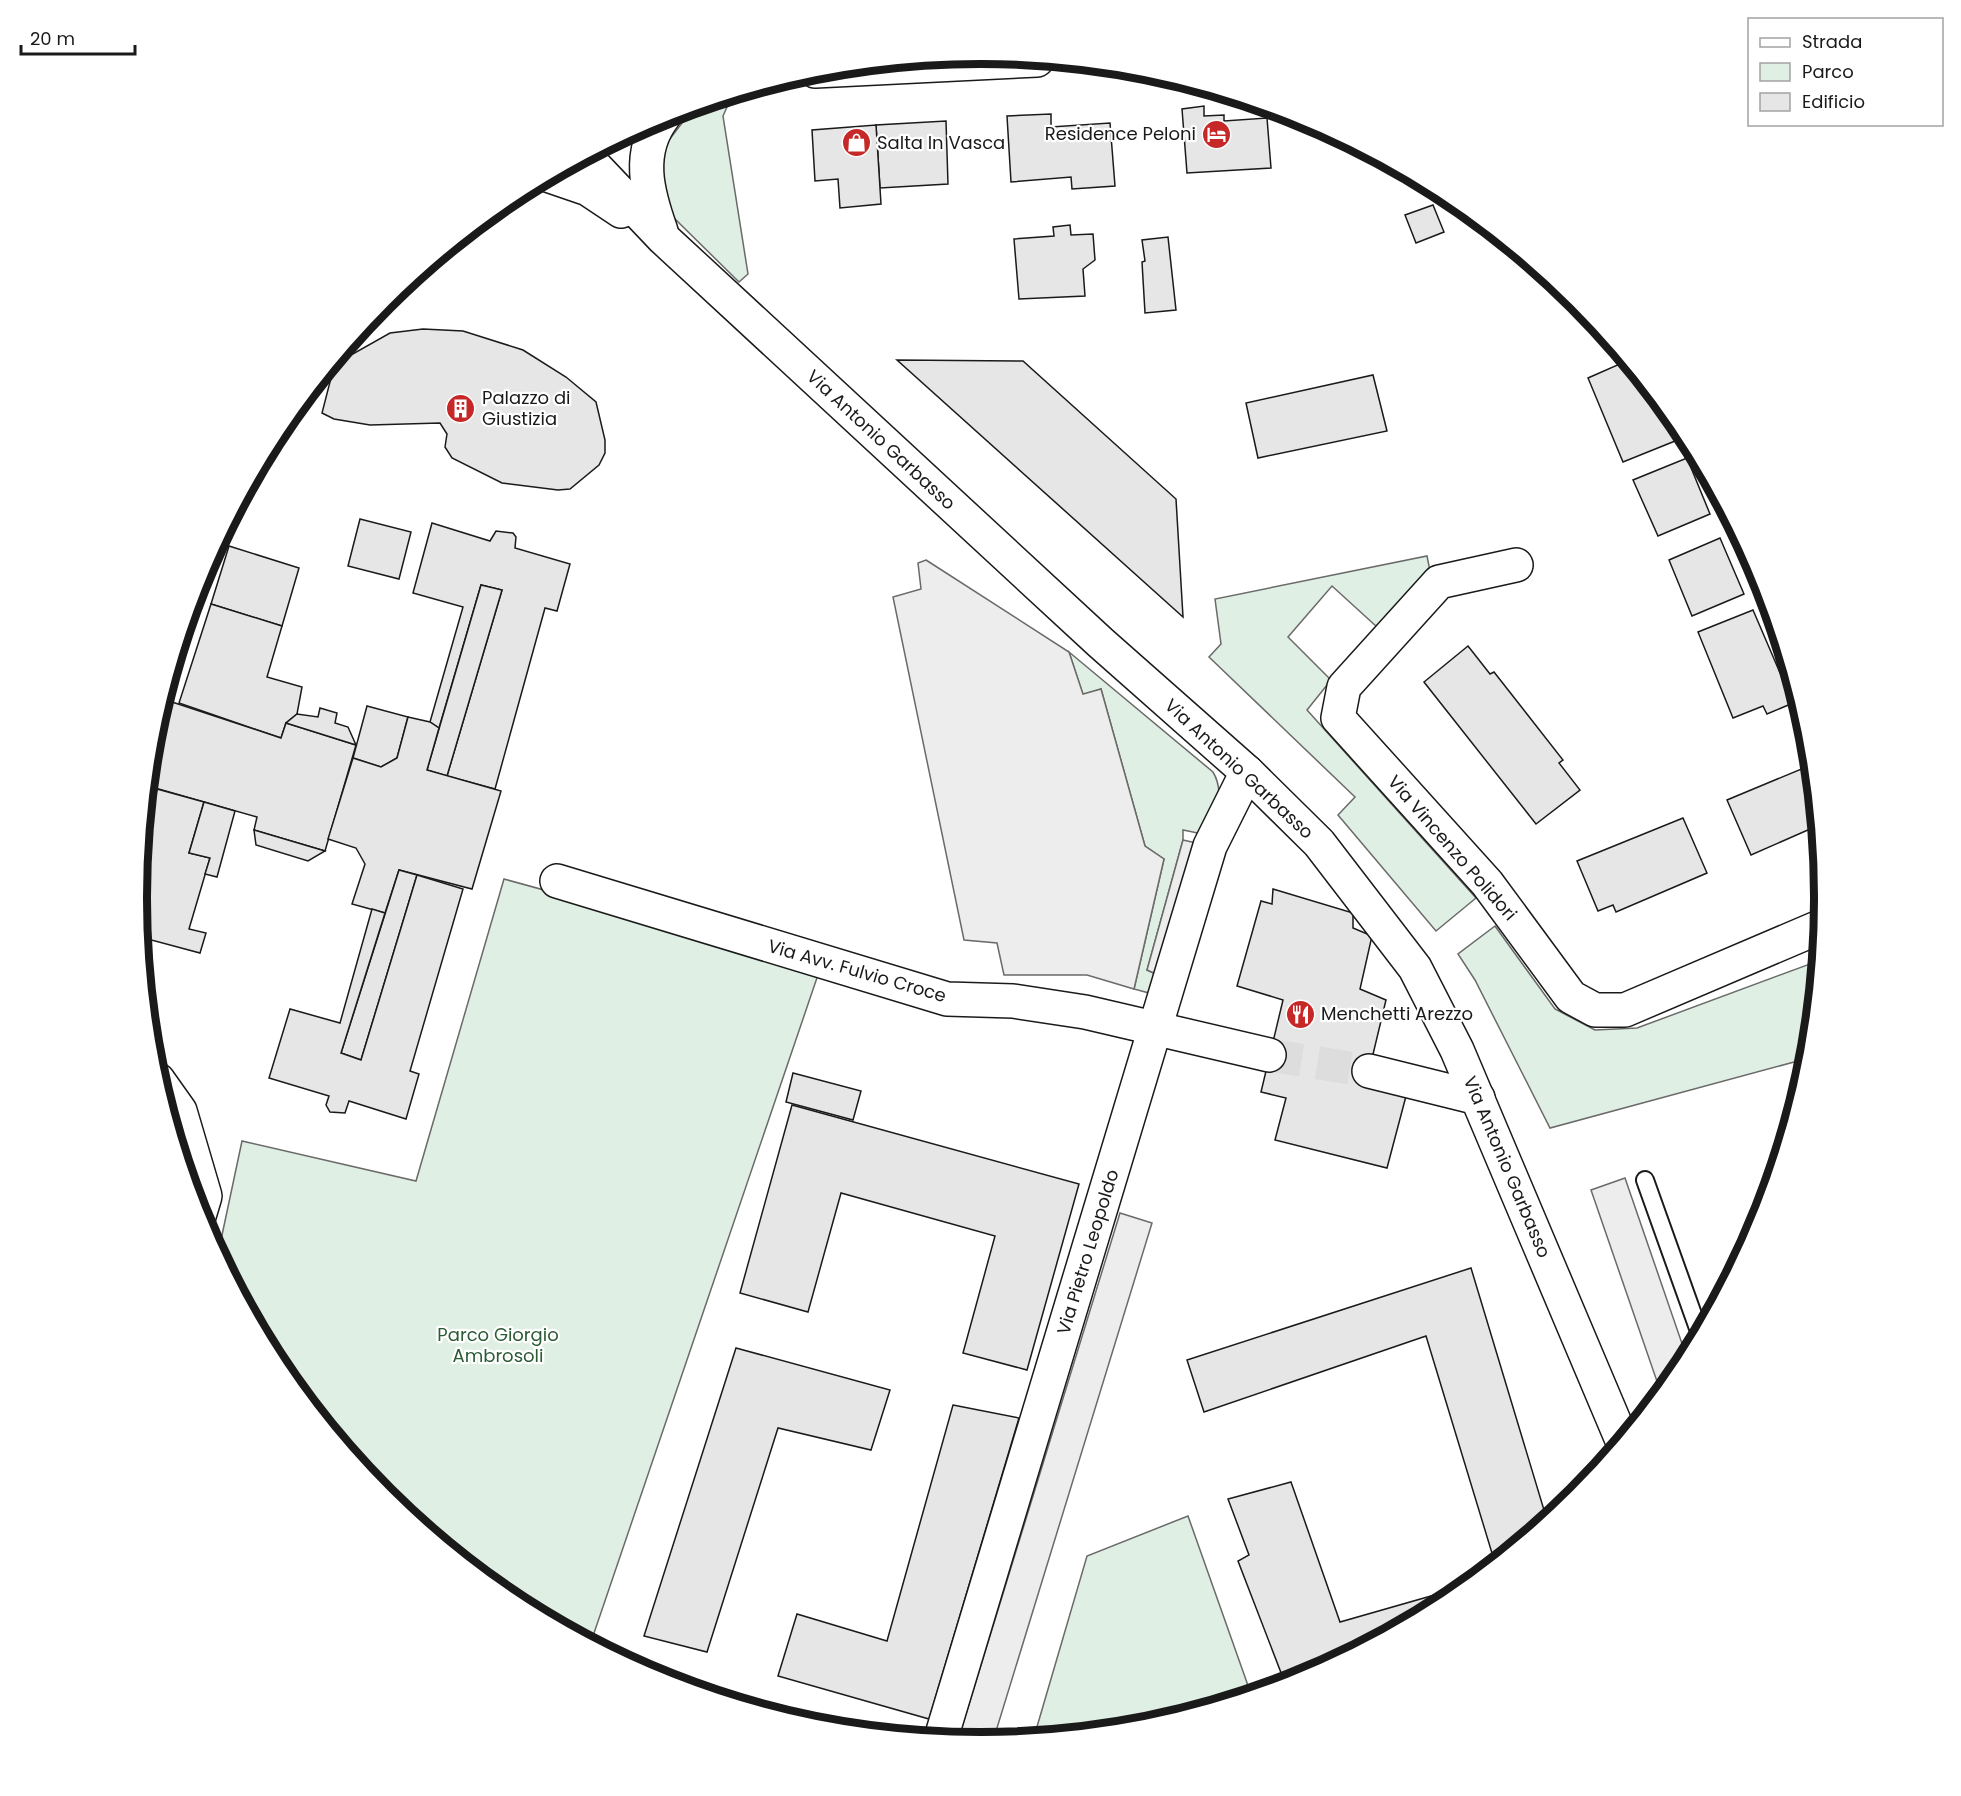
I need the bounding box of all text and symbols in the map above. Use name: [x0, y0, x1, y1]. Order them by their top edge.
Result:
scale bar: [21, 18, 135, 56]
legend: [1748, 18, 1943, 126]
text: 20 m: [30, 26, 75, 51]
text: Strada: [1802, 29, 1862, 54]
text: Parco: [1802, 59, 1854, 84]
text: Edificio: [1802, 89, 1865, 114]
hotel icon: Residence Peloni: [1201, 118, 1233, 150]
place label: Residence Peloni: [1045, 121, 1196, 146]
shop icon: Salta In Vasca: [840, 127, 872, 159]
place label: Salta In Vasca: [877, 130, 1005, 155]
street label: Via Antonio Garbasso: [801, 364, 961, 515]
place label: Palazzo di Giustizia: [482, 385, 571, 431]
building icon: Palazzo di Giustizia: [445, 392, 477, 424]
street label: Via Antonio Garbasso: [1159, 693, 1319, 844]
street label: Via Vincenzo Polidori: [1382, 769, 1523, 926]
street label: Via Avv. Fulvio Croce: [765, 933, 949, 1008]
restaurant icon: Menchetti Arezzo: [1284, 998, 1316, 1030]
place label: Menchetti Arezzo: [1321, 1001, 1473, 1026]
street label: Via Antonio Garbasso: [1458, 1072, 1557, 1261]
street label: Via Pietro Leopoldo: [1051, 1166, 1125, 1337]
park label: Parco Giorgio Ambrosoli: [437, 1322, 559, 1368]

